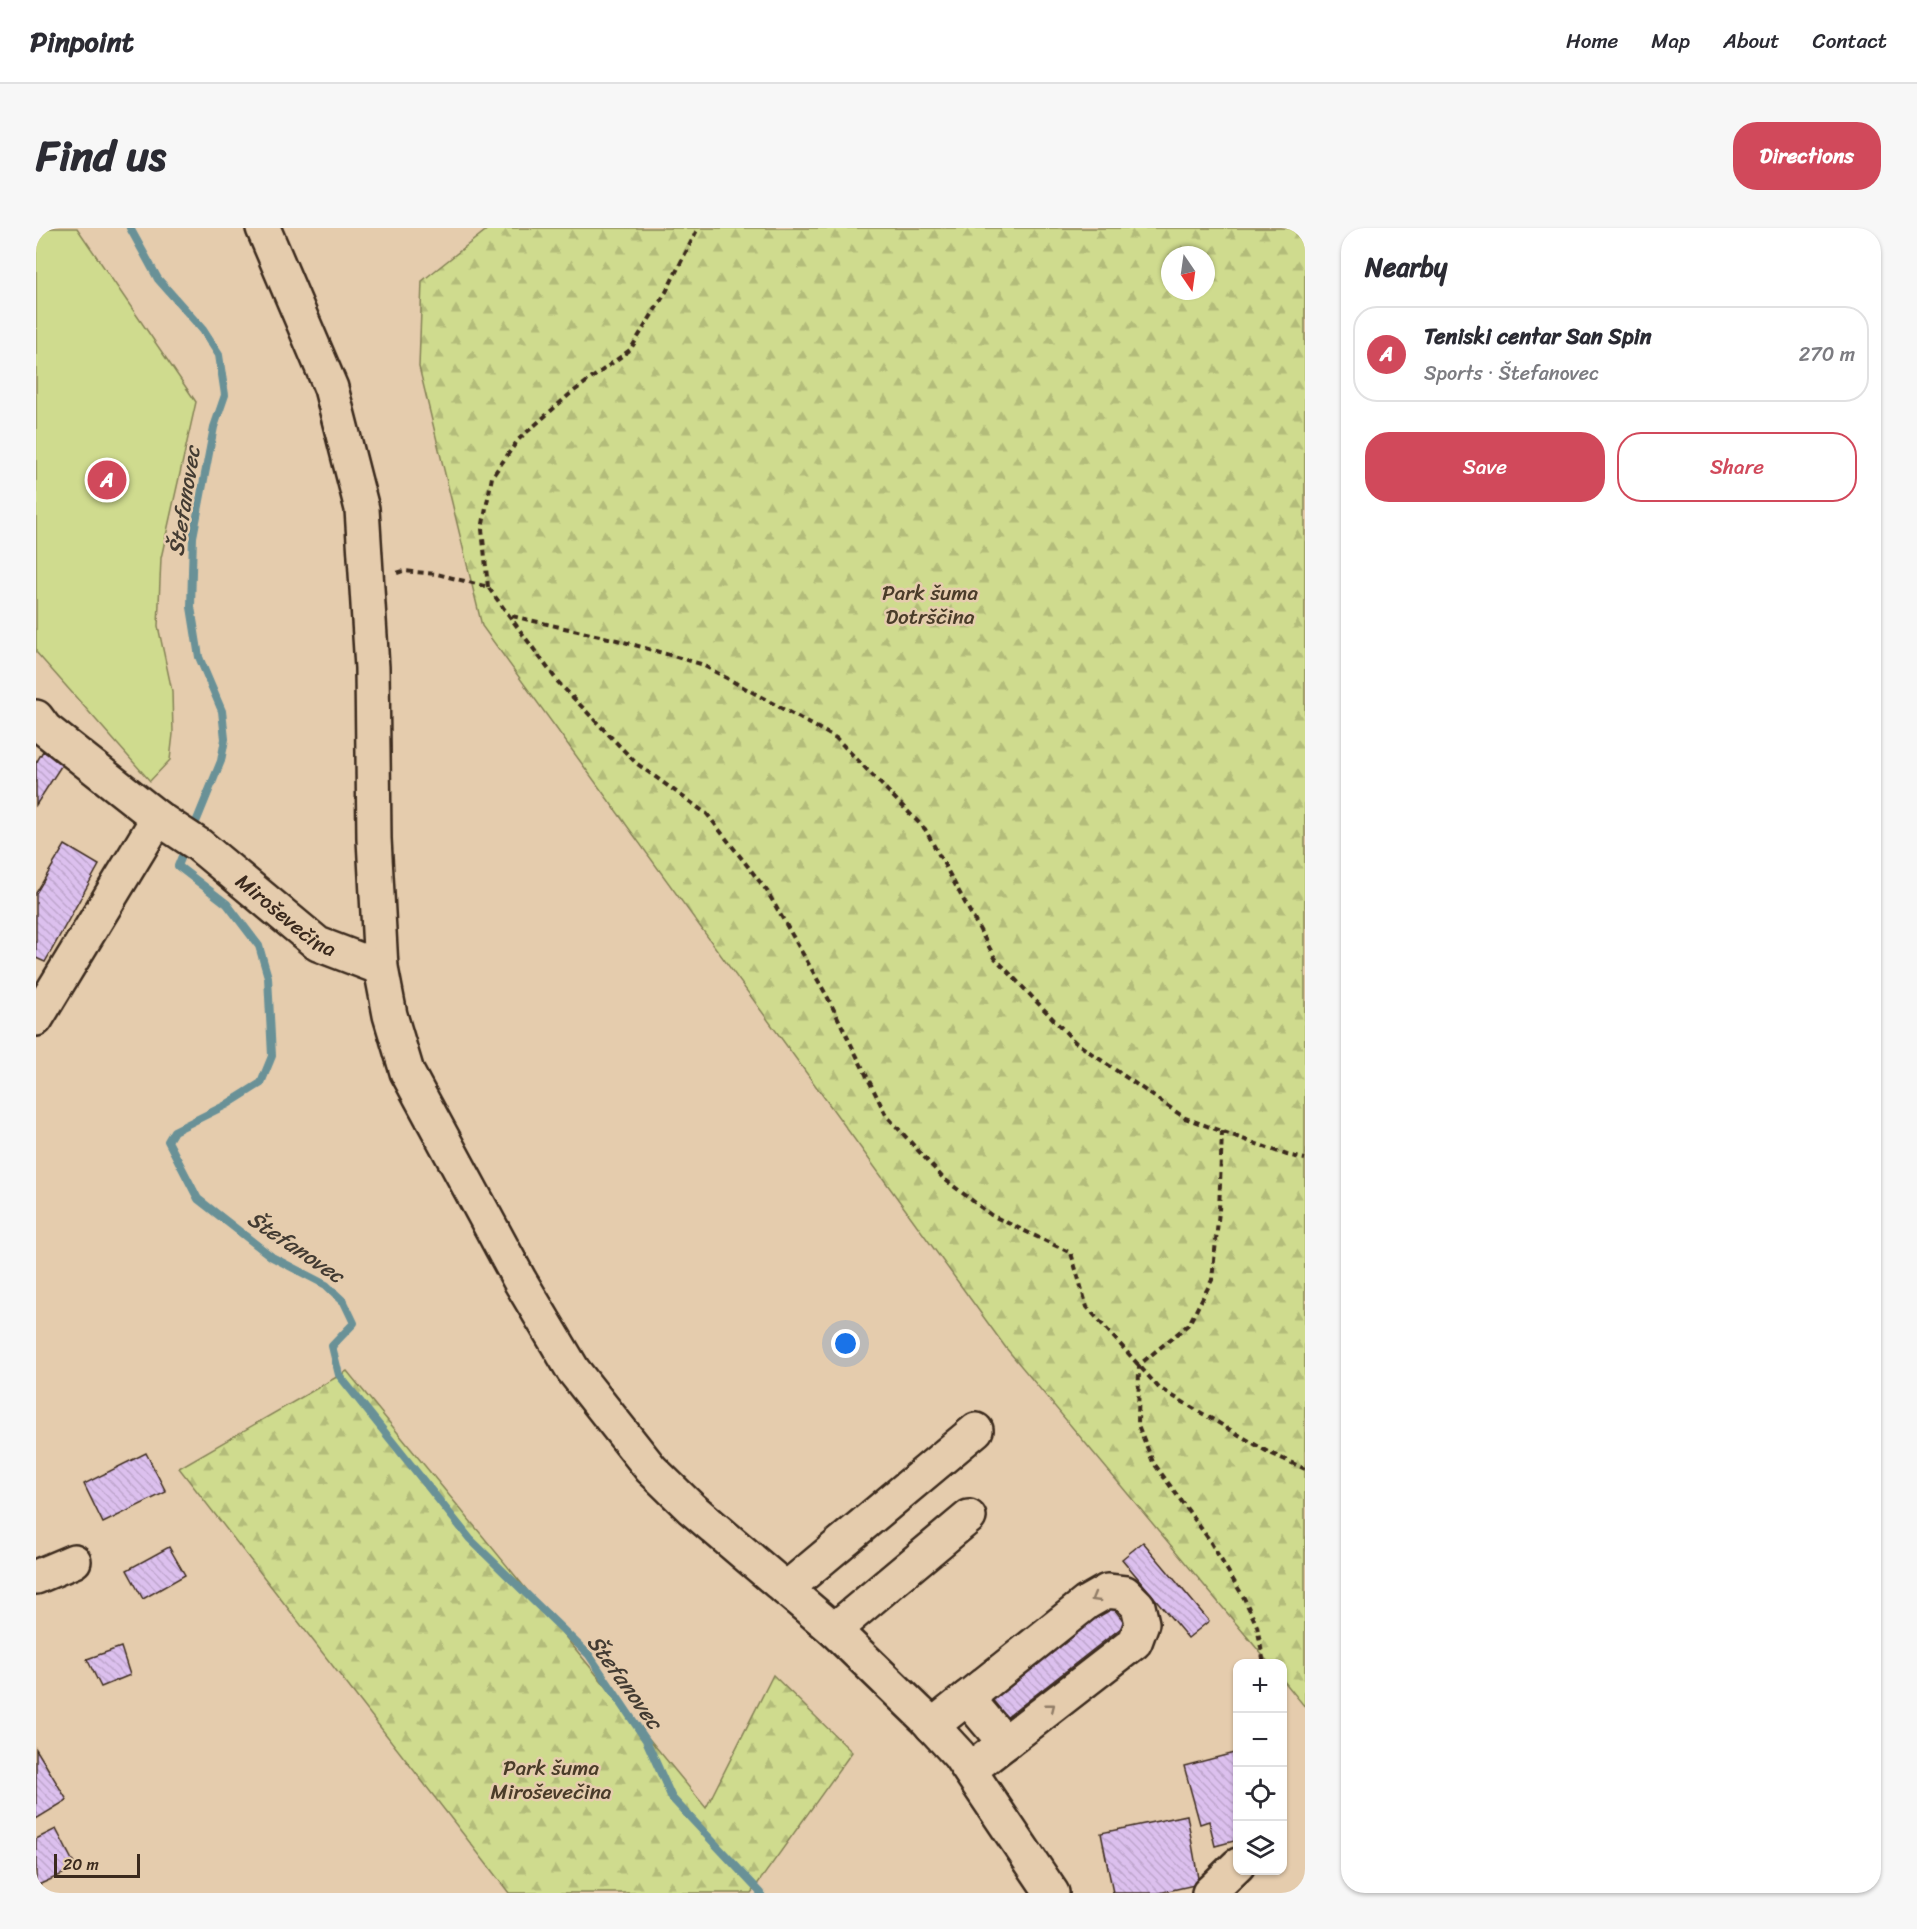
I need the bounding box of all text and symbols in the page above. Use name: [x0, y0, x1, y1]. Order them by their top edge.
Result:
text: Pinpoint: [30, 17, 134, 66]
text: Home: [1566, 22, 1618, 60]
text: Map: [1651, 22, 1690, 60]
text: About: [1723, 22, 1780, 60]
text: Contact: [1813, 22, 1887, 60]
text: Find us: [36, 119, 166, 193]
button: Directions: [1733, 122, 1881, 190]
text: Nearby: [1365, 244, 1447, 290]
north arrow: [1161, 246, 1215, 300]
text: Teniski centar San Spin: [1424, 317, 1652, 356]
text: A: [1380, 337, 1393, 372]
text: 270 m: [1799, 337, 1855, 372]
text: Sports · Štefanovec: [1424, 356, 1599, 391]
button: Save: [1365, 432, 1605, 502]
button: Share: [1617, 432, 1857, 502]
water label: Štefanovec: [156, 441, 212, 559]
pin: A: [88, 458, 126, 502]
park label: Park šuma Dotrščina: [882, 574, 978, 636]
street label: Miroševečina: [227, 863, 342, 968]
water label: Štefanovec: [239, 1200, 354, 1295]
your location: [831, 1329, 860, 1358]
one-way arrow: [1091, 1591, 1101, 1602]
water label: Štefanovec: [577, 1626, 674, 1740]
map controls: [1233, 1659, 1287, 1875]
button: +: [1233, 1659, 1287, 1713]
one-way arrow: [1044, 1704, 1055, 1715]
button: −: [1233, 1713, 1287, 1767]
park label: Park šuma Miroševečina: [491, 1749, 612, 1811]
button: locate: [1233, 1767, 1287, 1821]
button: layers: [1233, 1821, 1287, 1875]
text: 20 m: [63, 1850, 99, 1879]
scale bar: [54, 1851, 140, 1878]

